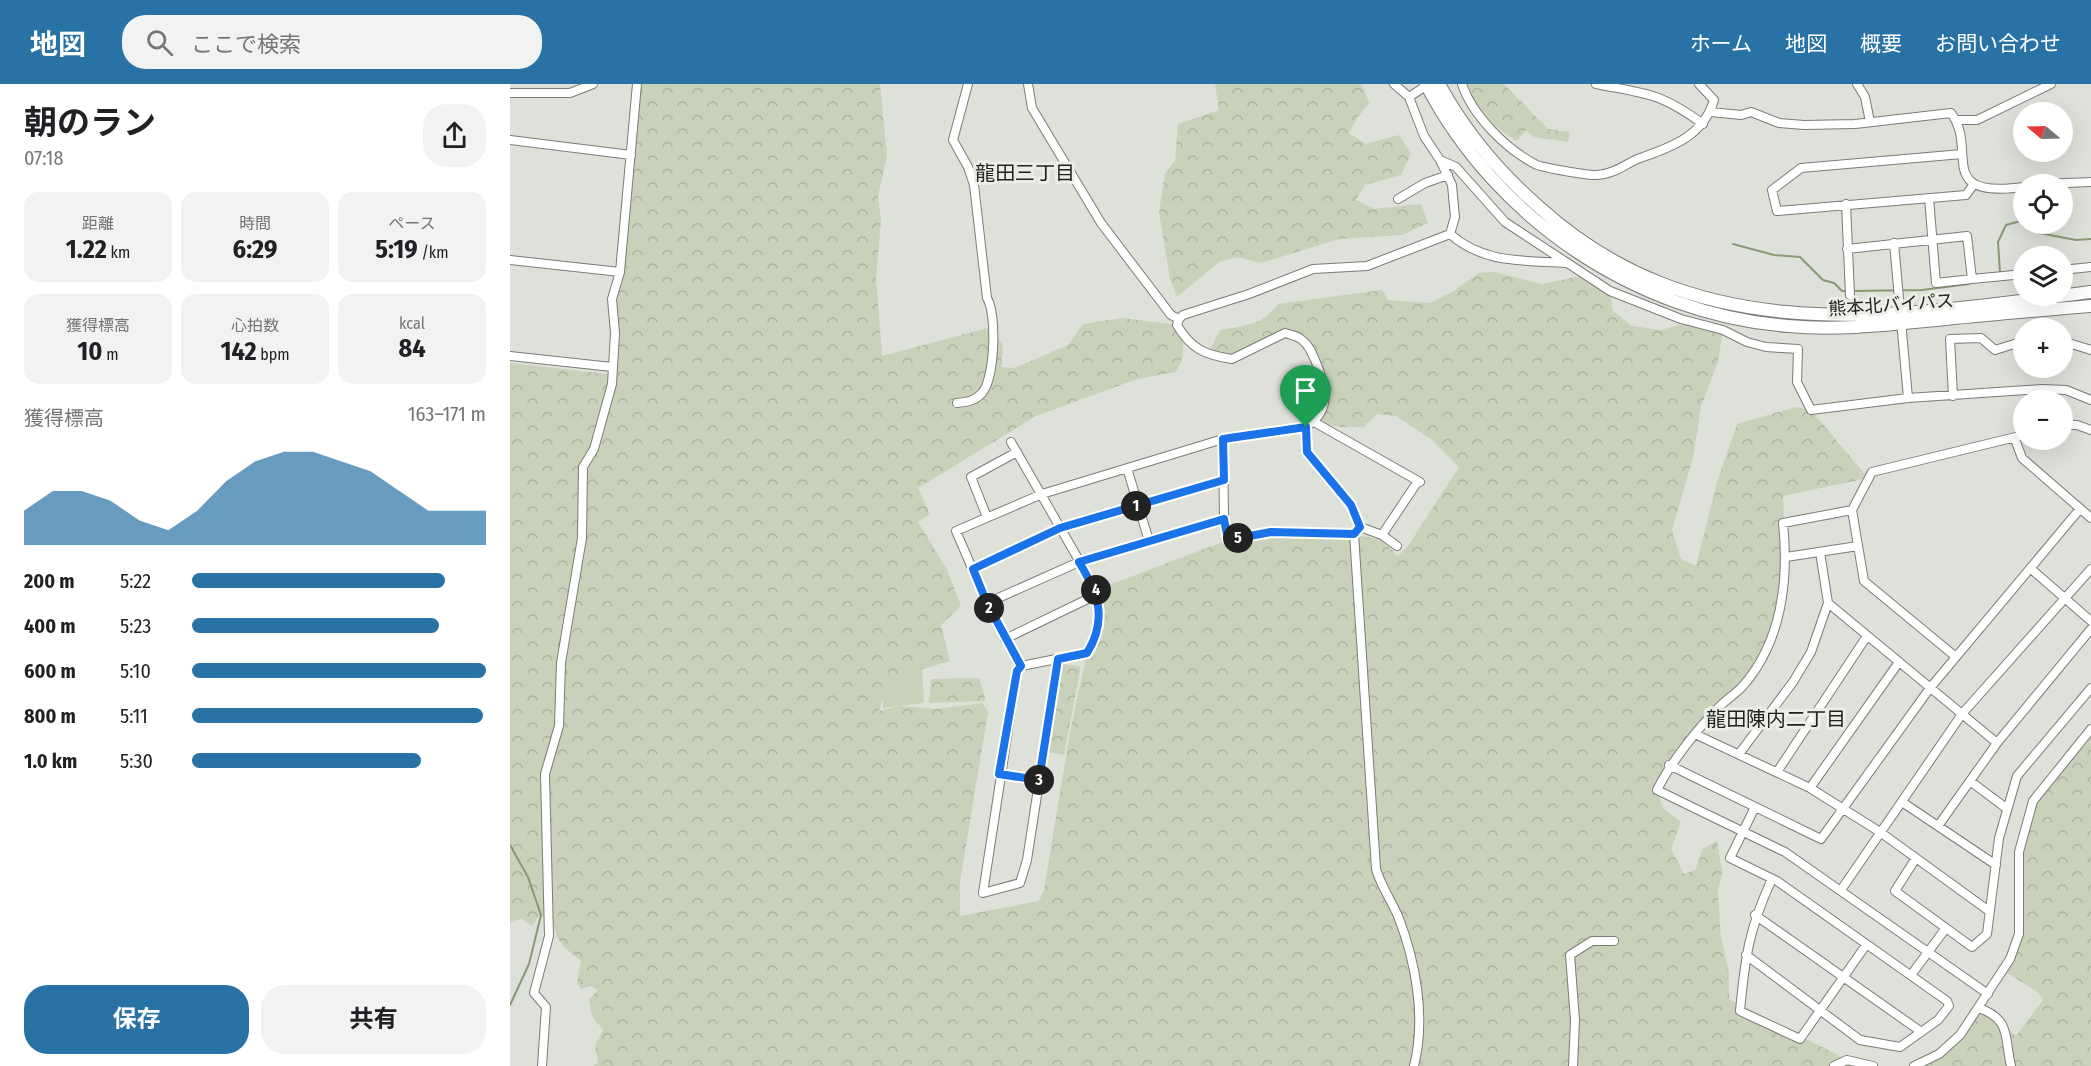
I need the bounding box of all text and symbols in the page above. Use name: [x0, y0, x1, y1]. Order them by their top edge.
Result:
search box: [122, 15, 542, 69]
icon: search: [143, 26, 176, 59]
text: 地図: [30, 28, 86, 61]
text: ここで検索: [191, 31, 301, 58]
text: ホーム: [1690, 31, 1752, 57]
text: 地図: [1785, 31, 1827, 57]
text: 概要: [1860, 31, 1902, 57]
text: お問い合わせ: [1935, 31, 2061, 57]
north arrow: [2013, 102, 2073, 162]
map controls: [2013, 102, 2073, 450]
text: 朝のラン: [24, 103, 156, 143]
button: share: [423, 104, 486, 167]
text: 07:18: [24, 146, 63, 170]
district label: 龍田三丁目: [975, 161, 1075, 185]
button: locate: [2013, 174, 2073, 234]
text: 距離: [82, 214, 114, 233]
text: 時間: [239, 214, 271, 233]
text: ペース: [388, 214, 436, 233]
text: 1.22: [66, 234, 107, 265]
text: 6:29: [233, 234, 277, 265]
text: 5:19: [375, 234, 418, 265]
text: km: [107, 243, 130, 262]
text: /km: [418, 243, 449, 262]
button: layers: [2013, 246, 2073, 306]
street label: 熊本北バイパス: [1828, 290, 1954, 320]
text: kcal: [399, 314, 425, 333]
text: 獲得標高: [66, 316, 130, 335]
text: 心拍数: [231, 316, 279, 335]
button: +: [2013, 318, 2073, 378]
text: 84: [398, 333, 426, 364]
text: 10: [77, 336, 103, 367]
text: 142: [220, 336, 257, 367]
text: m: [103, 345, 119, 364]
text: bpm: [257, 345, 290, 364]
pin: [1280, 365, 1331, 427]
icon: arrive: [1289, 374, 1322, 407]
button: −: [2013, 390, 2073, 450]
text: 163–171 m: [408, 402, 486, 426]
text: 獲得標高: [24, 406, 104, 430]
pin: 1: [1121, 491, 1151, 521]
text: 1: [1133, 496, 1139, 515]
pin: 5: [1223, 523, 1253, 553]
text: 5: [1234, 528, 1242, 547]
text: 200 m: [24, 569, 75, 593]
text: 5:22: [120, 569, 151, 593]
pin: 4: [1081, 575, 1111, 605]
text: 4: [1092, 580, 1100, 599]
pin: 2: [974, 593, 1004, 623]
text: 2: [985, 598, 993, 617]
text: 400 m: [24, 614, 76, 638]
text: 5:23: [120, 614, 151, 638]
text: 600 m: [24, 659, 76, 683]
text: 5:10: [120, 659, 151, 683]
text: 800 m: [24, 704, 76, 728]
text: 5:11: [120, 704, 148, 728]
district label: 龍田陳内二丁目: [1706, 707, 1846, 731]
text: 1.0 km: [24, 749, 77, 773]
text: 5:30: [120, 749, 153, 773]
pin: 3: [1024, 765, 1054, 795]
text: 3: [1035, 770, 1043, 789]
button: 保存: [24, 985, 249, 1054]
button: 共有: [261, 985, 486, 1054]

